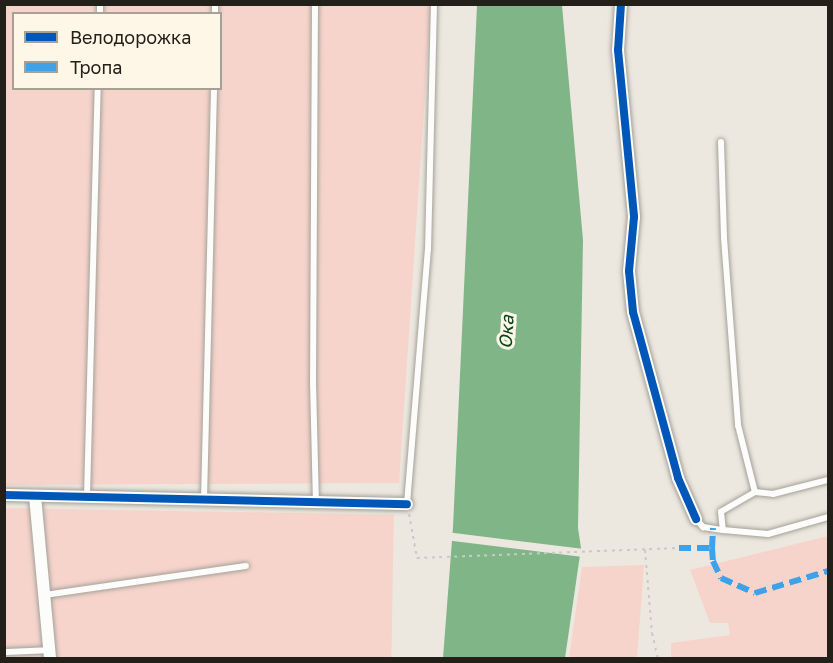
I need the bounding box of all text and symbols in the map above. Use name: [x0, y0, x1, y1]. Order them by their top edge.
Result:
legend: [12, 12, 222, 90]
text: Велодорожка: [70, 26, 191, 48]
text: Тропа: [70, 56, 122, 78]
water label: Ока: [494, 314, 518, 350]

